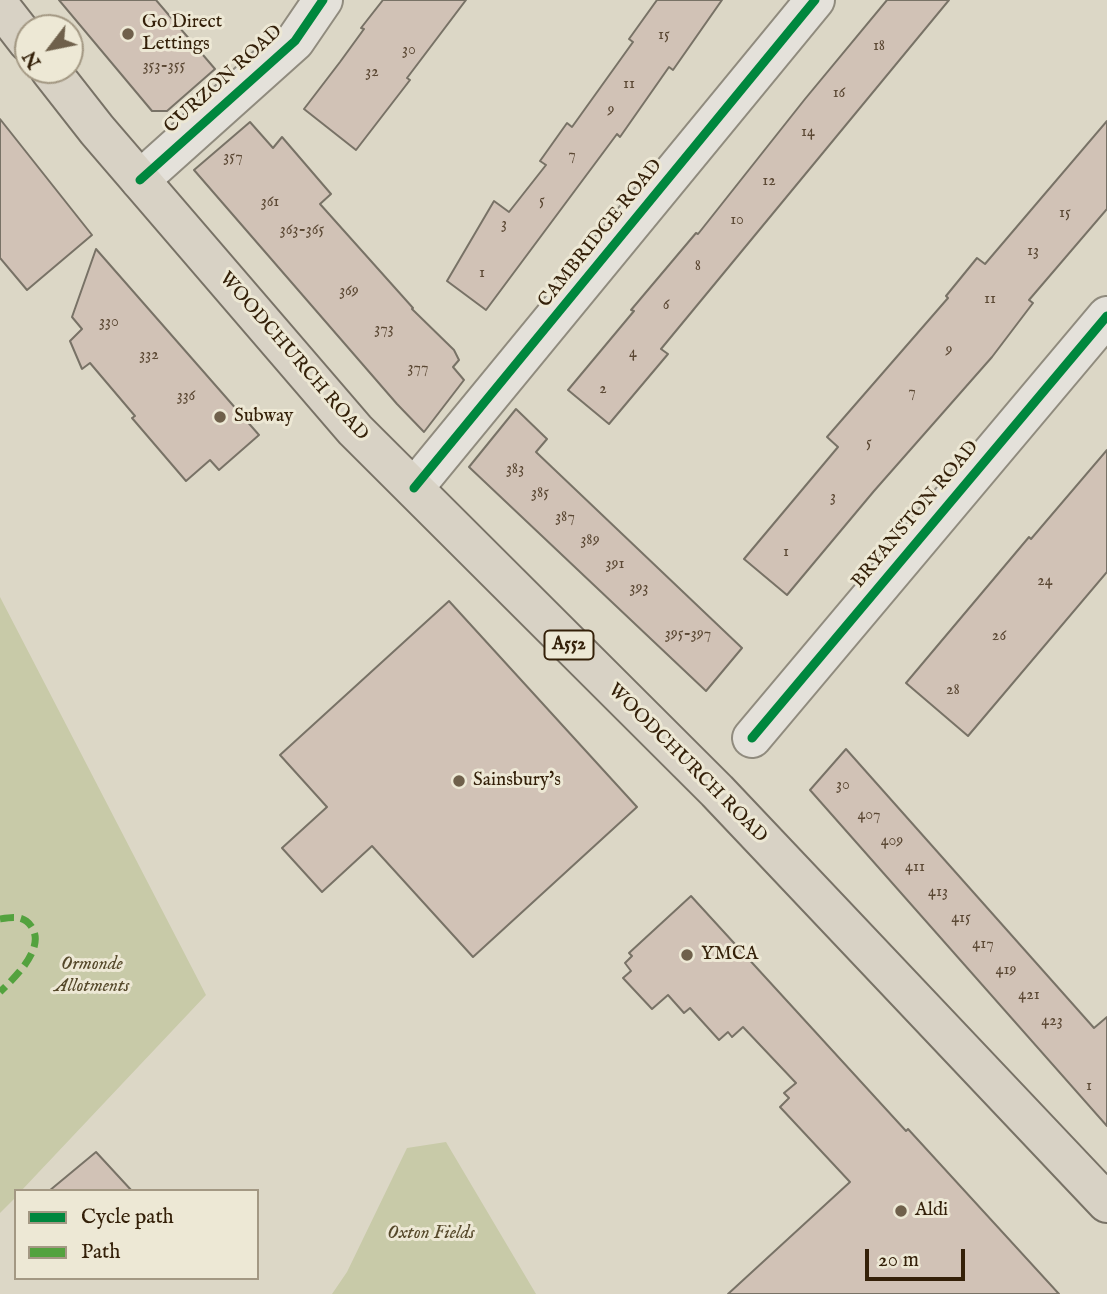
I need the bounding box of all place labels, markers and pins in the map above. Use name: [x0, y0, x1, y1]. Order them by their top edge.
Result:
place label: Go Direct Lettings: [142, 12, 222, 56]
marker: Go Direct Lettings: [120, 26, 136, 42]
place label: Subway: [234, 406, 293, 428]
marker: Subway: [212, 409, 228, 425]
place label: Sainsbury's: [473, 770, 561, 792]
marker: Sainsbury's: [451, 773, 467, 789]
place label: YMCA: [701, 944, 758, 966]
marker: YMCA: [679, 947, 695, 963]
place label: Aldi: [915, 1200, 948, 1222]
marker: Aldi: [893, 1203, 909, 1219]

